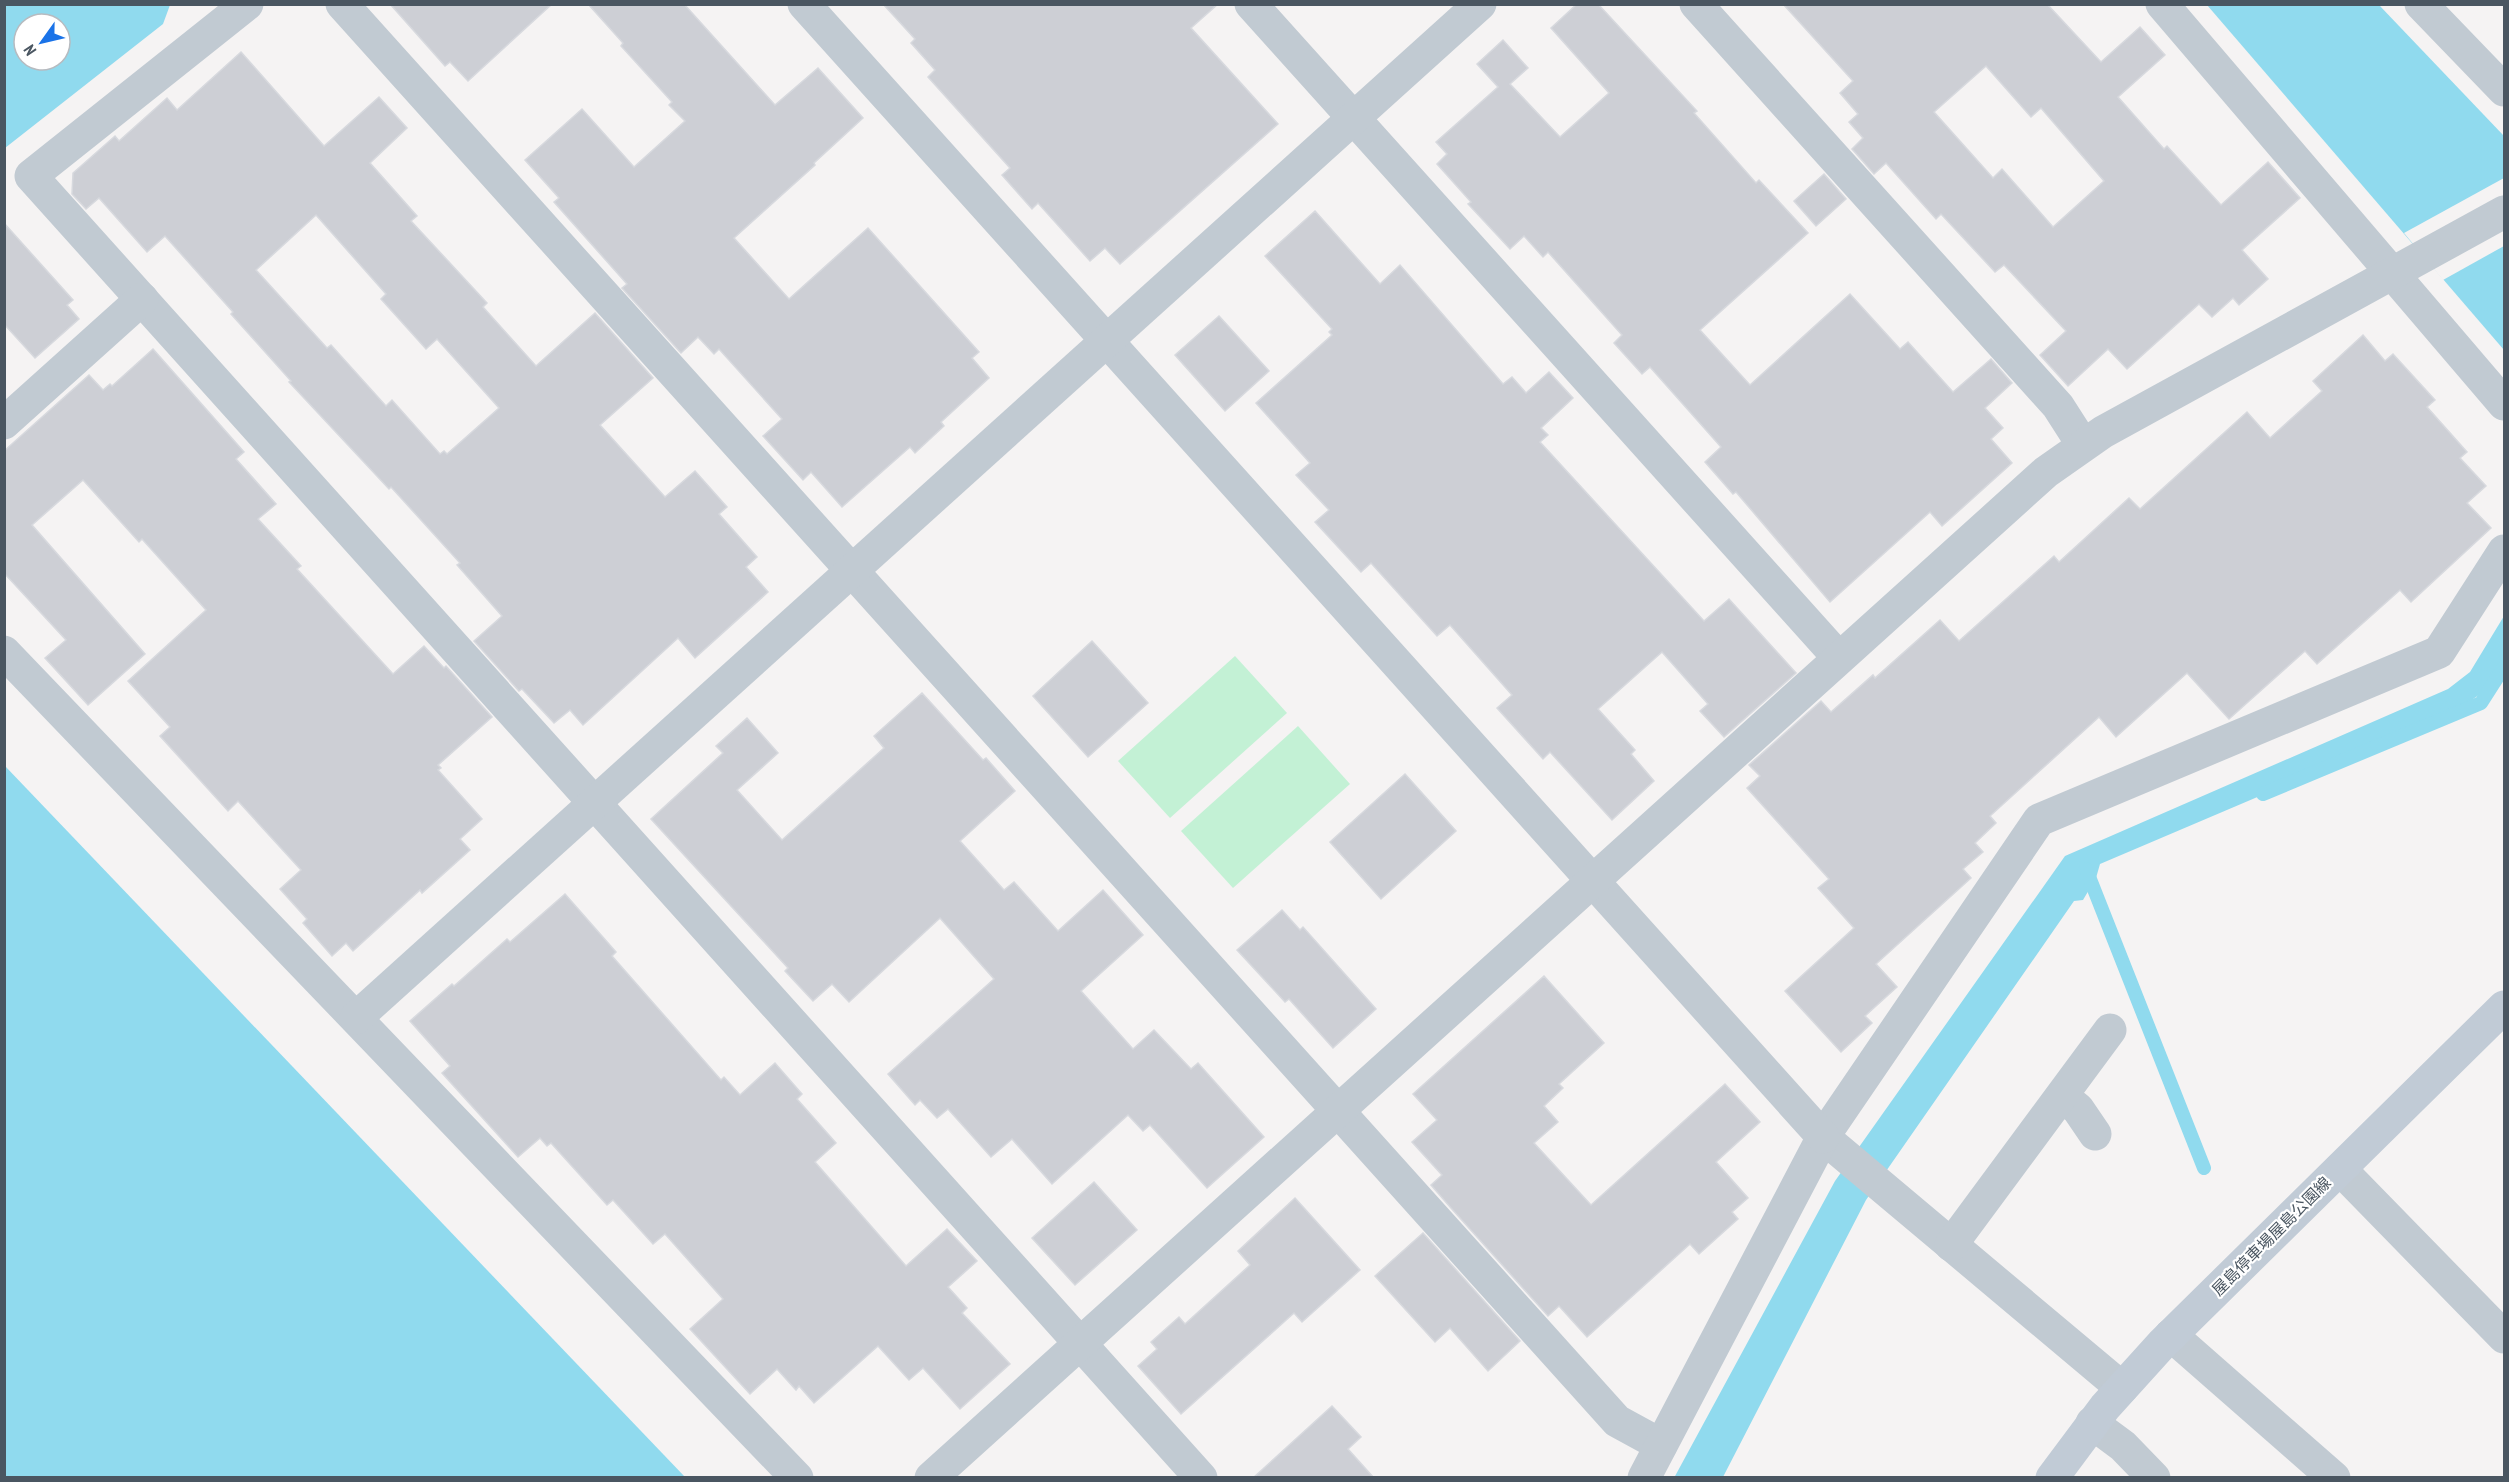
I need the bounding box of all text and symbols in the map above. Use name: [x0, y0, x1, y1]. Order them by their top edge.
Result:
north arrow: [12, 12, 72, 72]
text: N: [19, 41, 40, 60]
street label: 屋島停車場屋島公園線: [2207, 1172, 2335, 1300]

